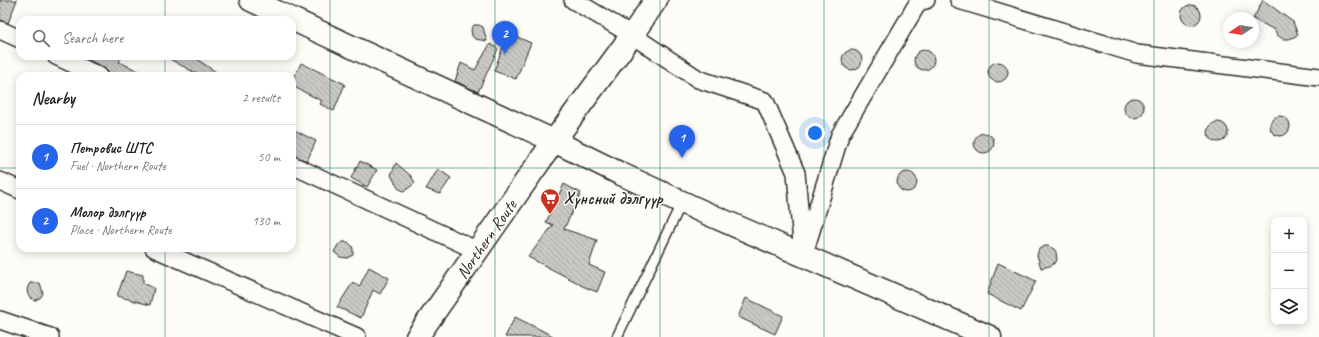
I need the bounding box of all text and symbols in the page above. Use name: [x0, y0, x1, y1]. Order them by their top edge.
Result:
north arrow: [1223, 12, 1259, 48]
search box: [16, 16, 296, 60]
pin: 2: [492, 21, 518, 54]
icon: search: [30, 27, 52, 49]
text: Search here: [62, 29, 123, 48]
text: Nearby: [32, 88, 75, 109]
text: 2 results: [242, 90, 280, 106]
your location: [805, 123, 825, 143]
pin: 1: [669, 125, 695, 158]
text: Петровис ШТС: [70, 139, 152, 158]
text: 1: [42, 149, 48, 165]
text: 50 m: [258, 149, 280, 165]
text: Fuel · Northern Route: [70, 158, 166, 174]
supermarket icon: Хүнсний дэлгүүр: [539, 187, 561, 215]
place label: Хүнсний дэлгүүр: [564, 188, 664, 210]
street label: Northern Route: [452, 195, 522, 283]
text: Молор дэлгүүр: [70, 203, 146, 222]
text: 2: [42, 213, 48, 229]
text: 130 m: [252, 213, 280, 229]
map controls: [1271, 217, 1307, 325]
button: +: [1271, 217, 1307, 253]
text: Place · Northern Route: [70, 222, 172, 238]
button: −: [1271, 253, 1307, 289]
button: layers: [1271, 289, 1307, 325]

